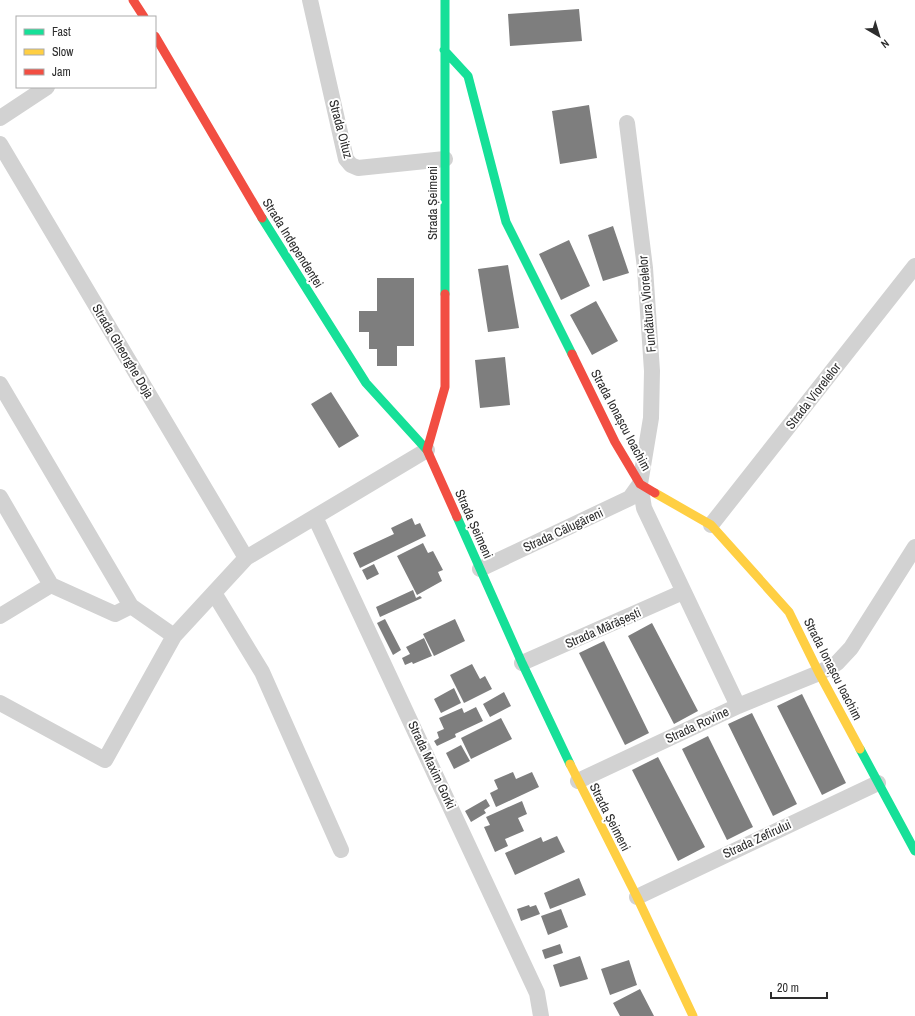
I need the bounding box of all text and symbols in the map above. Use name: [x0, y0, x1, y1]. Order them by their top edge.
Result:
legend: [16, 16, 156, 88]
north arrow: [859, 16, 899, 56]
text: Fast: [52, 24, 71, 40]
text: N: [878, 36, 892, 51]
text: Slow: [52, 44, 74, 60]
text: Jam: [52, 64, 71, 80]
street label: Strada Oituz: [325, 98, 357, 160]
street label: Strada Șeimeni: [424, 166, 441, 240]
street label: Strada Independenței: [259, 195, 327, 291]
street label: Fundătura Viorelelor: [634, 255, 660, 353]
street label: Strada Gheorghe Doja: [88, 301, 158, 401]
street label: Strada Viorelelor: [782, 359, 845, 433]
street label: Strada Ionașcu Ioachim: [587, 366, 655, 474]
street label: Strada Șeimeni: [451, 487, 497, 561]
street label: Strada Călugăreni: [520, 504, 606, 556]
street label: Strada Mărășești: [562, 604, 644, 652]
street label: Strada Ionașcu Ioachim: [800, 615, 866, 723]
street label: Strada Rovine: [663, 703, 732, 747]
street label: Strada Maxim Gorki: [404, 718, 460, 812]
street label: Strada Șeimeni: [586, 780, 634, 854]
street label: Strada Zefirului: [720, 816, 794, 862]
scale bar: [771, 974, 827, 1000]
text: 20 m: [777, 980, 799, 996]

